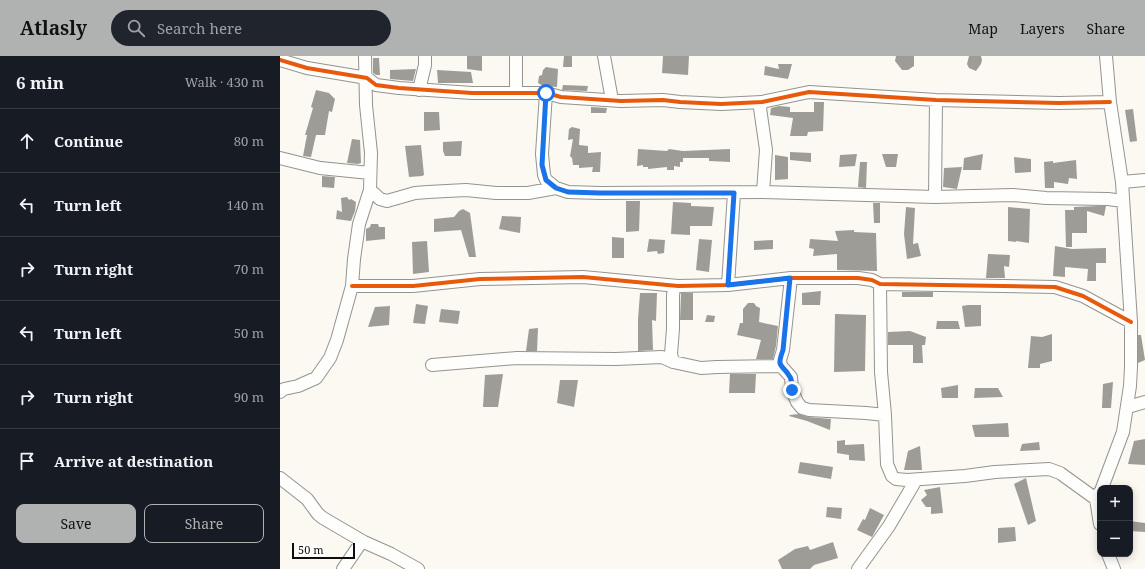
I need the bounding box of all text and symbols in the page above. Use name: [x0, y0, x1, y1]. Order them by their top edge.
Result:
search box: [111, 10, 391, 46]
text: Atlasly: [20, 15, 87, 41]
icon: search: [125, 17, 147, 39]
text: Search here: [157, 18, 242, 38]
text: Map: [968, 19, 998, 38]
text: Layers: [1020, 19, 1065, 38]
text: Share: [1087, 19, 1125, 38]
text: 6 min: [16, 71, 64, 94]
text: Walk · 430 m: [185, 73, 264, 91]
route start: [537, 84, 555, 102]
icon: ahead: [16, 130, 38, 152]
text: Continue: [54, 131, 123, 151]
text: 80 m: [234, 132, 264, 150]
icon: left: [16, 194, 38, 216]
text: Turn left: [54, 195, 122, 215]
text: 140 m: [227, 196, 264, 214]
icon: right: [16, 258, 38, 280]
text: Turn right: [54, 259, 133, 279]
text: 70 m: [234, 260, 264, 278]
icon: left: [16, 322, 38, 344]
text: Turn left: [54, 323, 122, 343]
text: 50 m: [234, 324, 264, 342]
route end: [783, 381, 801, 399]
icon: right: [16, 386, 38, 408]
text: Turn right: [54, 387, 133, 407]
text: 90 m: [234, 388, 264, 406]
icon: arrive: [16, 450, 38, 472]
text: Arrive at destination: [54, 451, 213, 471]
map controls: [1097, 485, 1133, 557]
button: +: [1097, 485, 1133, 521]
button: Save: [16, 504, 136, 543]
button: Share: [144, 504, 264, 543]
button: −: [1097, 521, 1133, 557]
scale bar: [292, 541, 355, 560]
text: 50 m: [298, 542, 324, 557]

